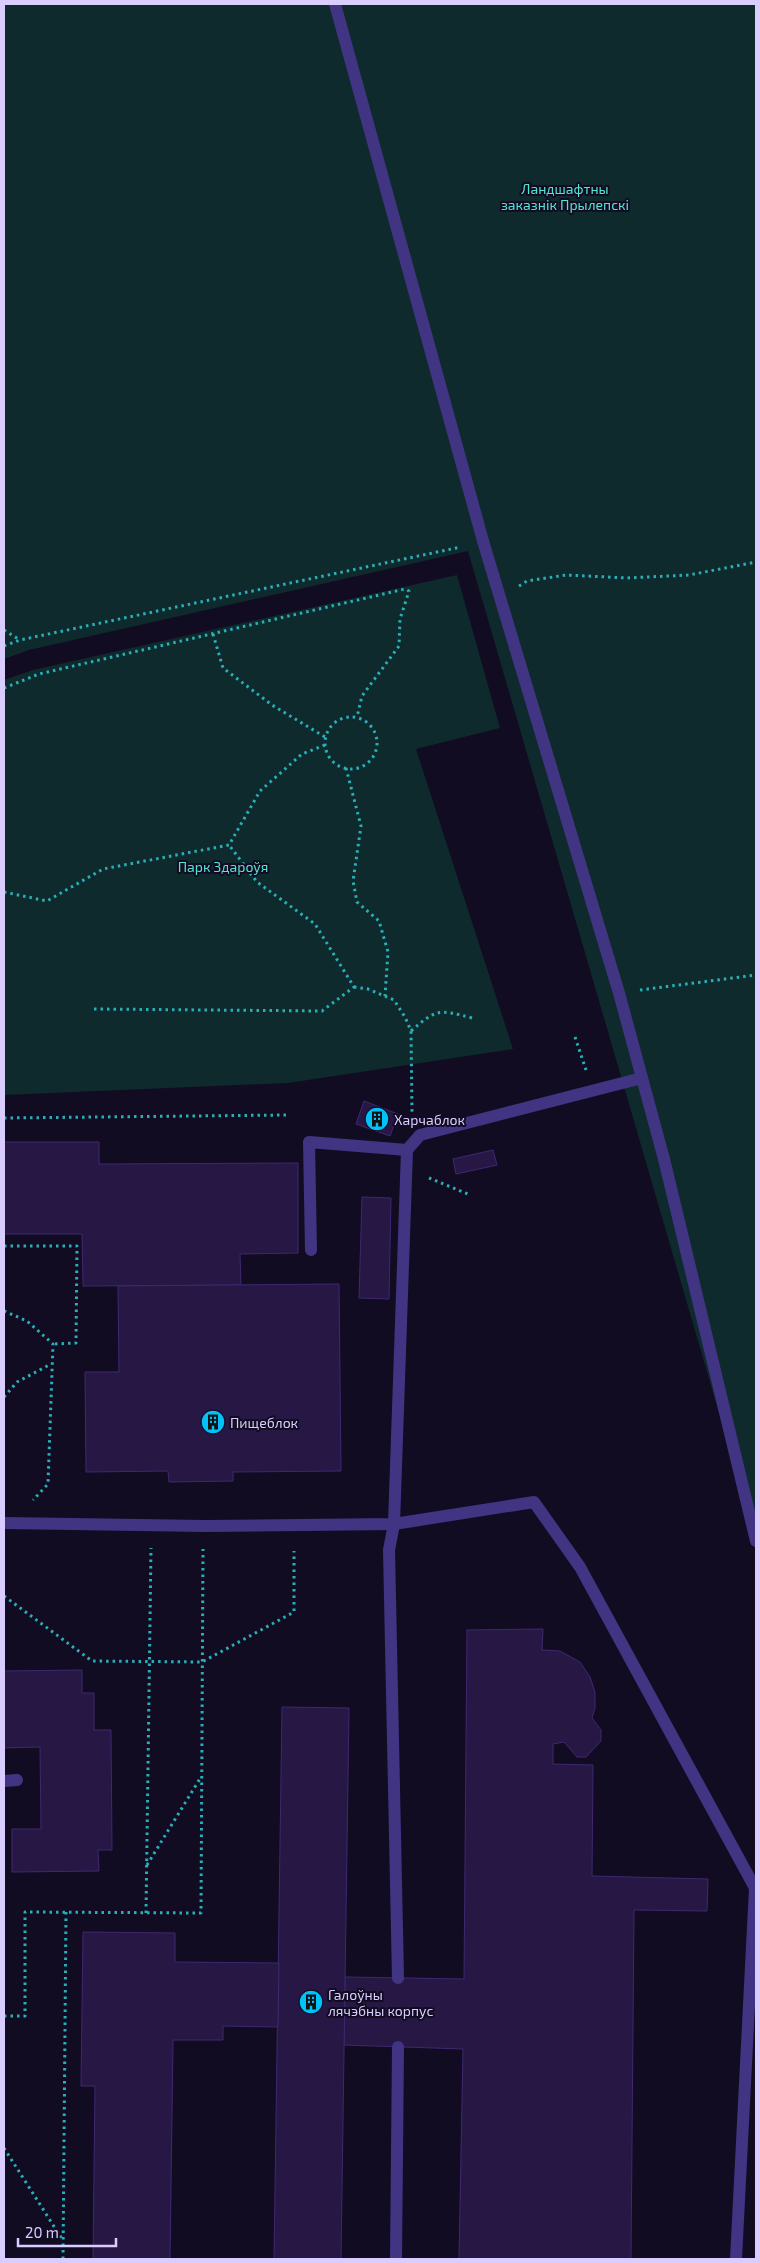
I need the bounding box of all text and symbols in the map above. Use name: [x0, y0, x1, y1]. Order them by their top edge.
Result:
park label: Ландшафтны заказнік Прылепскі: [501, 180, 629, 213]
park label: Парк Здароўя: [178, 858, 268, 875]
building icon: Харчаблок: [364, 1106, 390, 1132]
place label: Харчаблок: [394, 1111, 466, 1128]
building icon: Пищеблок: [200, 1409, 226, 1435]
place label: Пищеблок: [230, 1414, 299, 1431]
place label: Галоўны лячэбны корпус: [328, 1986, 433, 2019]
building icon: Галоўны лячэбны корпус: [298, 1989, 324, 2015]
scale bar: [18, 2216, 115, 2248]
text: 20 m: [25, 2223, 59, 2241]

